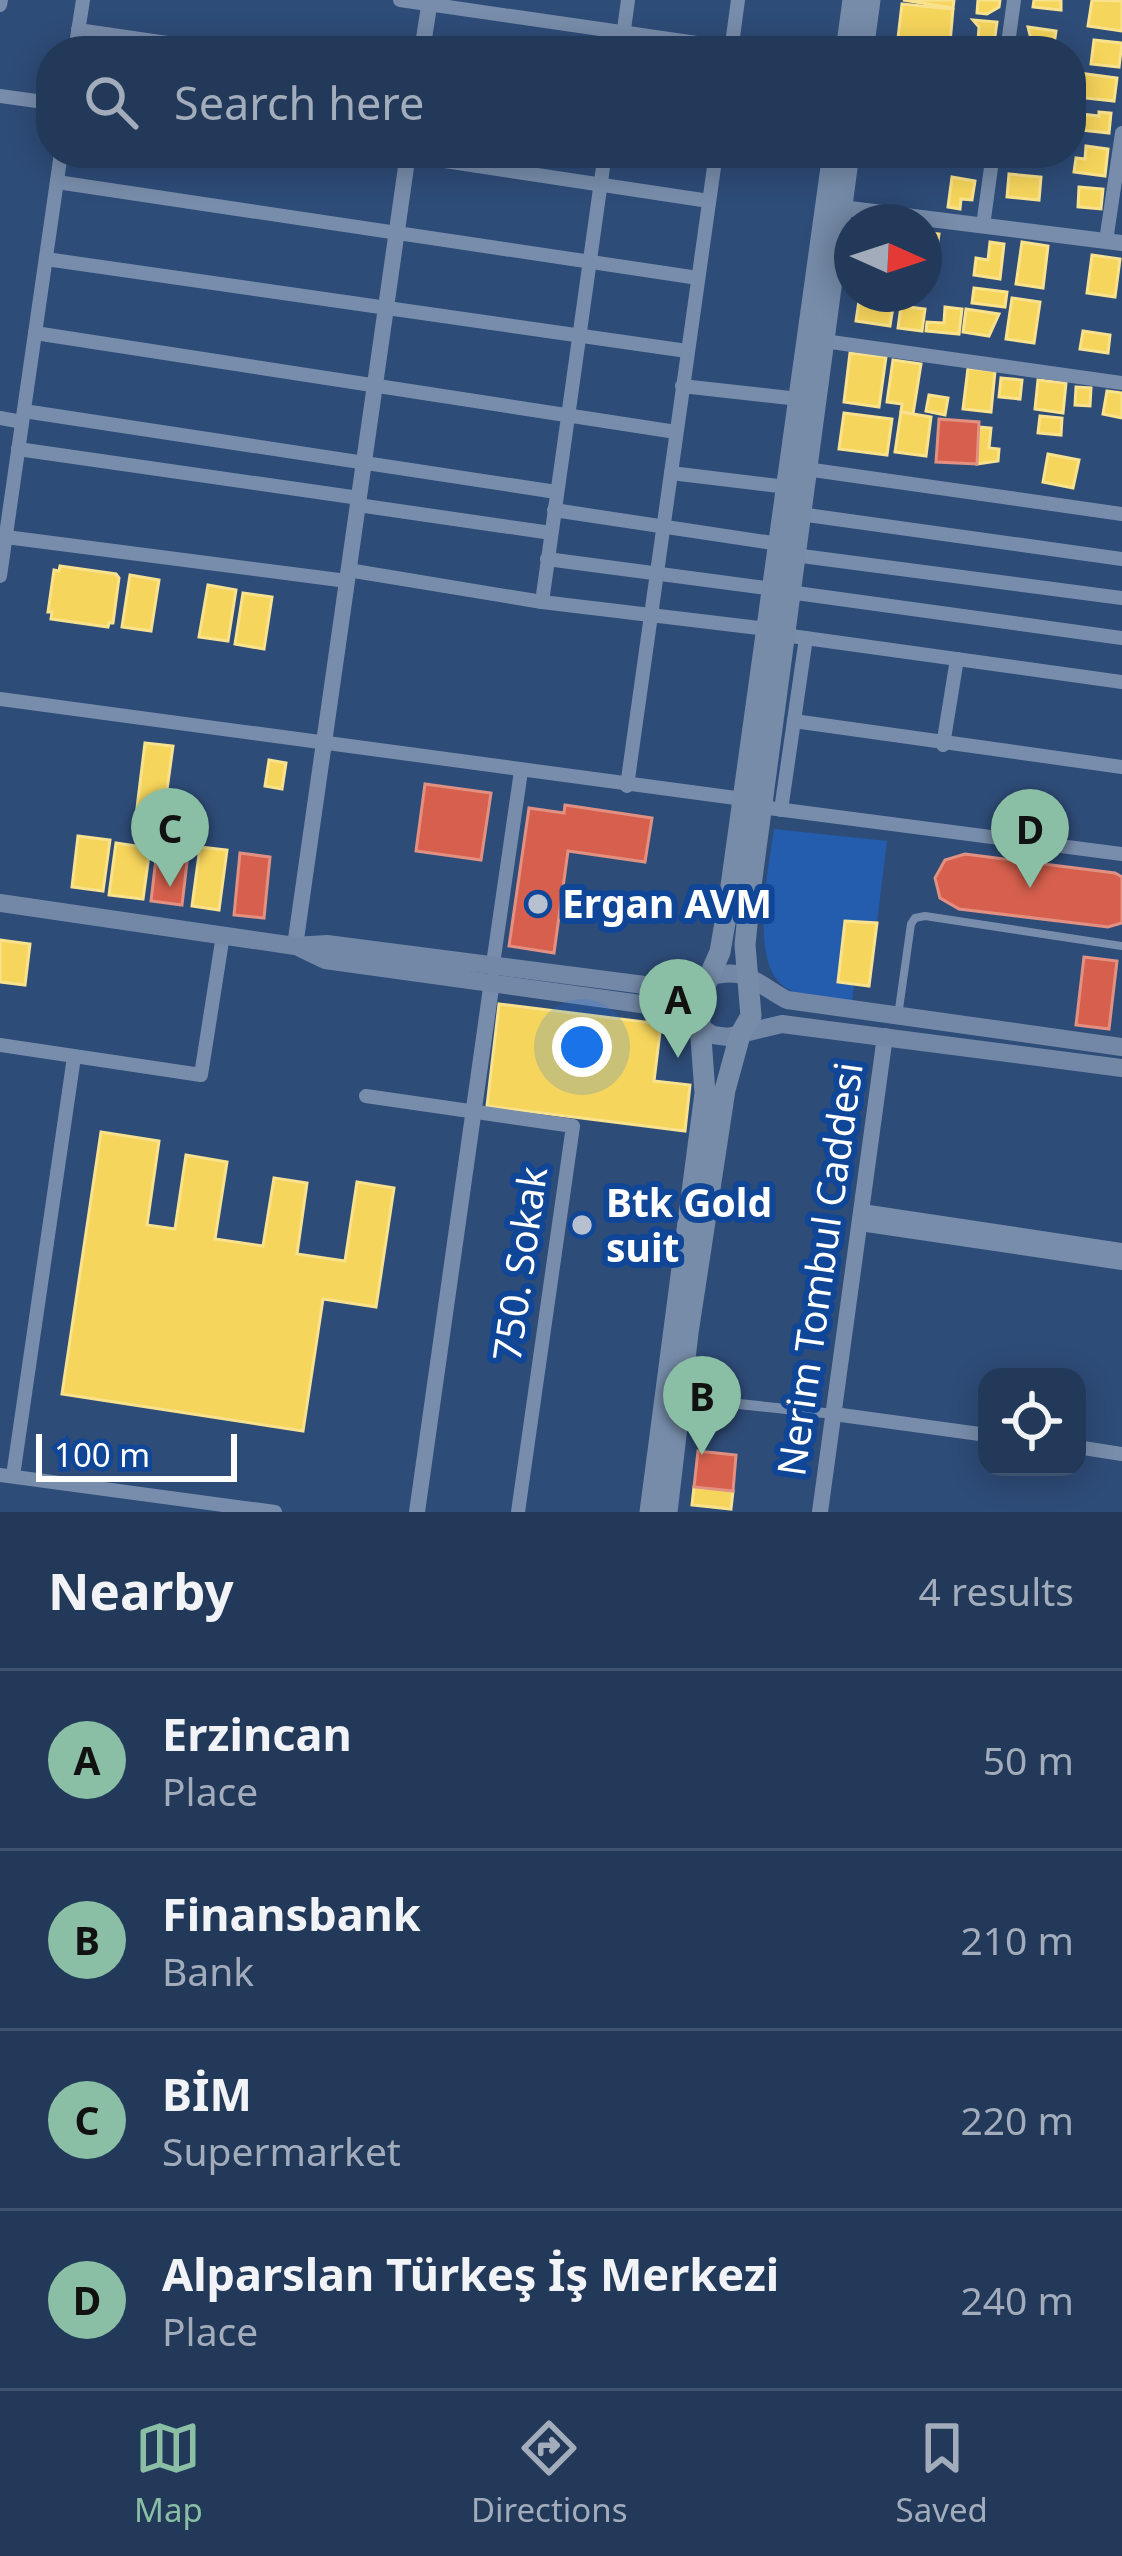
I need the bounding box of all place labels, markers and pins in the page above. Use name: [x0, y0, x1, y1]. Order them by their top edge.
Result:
pin: C: [131, 788, 209, 887]
pin: D: [991, 789, 1069, 888]
place label: Ergan AVM: [562, 876, 772, 929]
marker: Ergan AVM: [525, 891, 551, 917]
pin: A: [639, 959, 717, 1058]
place label: Btk Gold suit: [606, 1175, 772, 1273]
marker: Btk Gold suit: [569, 1212, 595, 1238]
pin: B: [663, 1356, 741, 1455]

